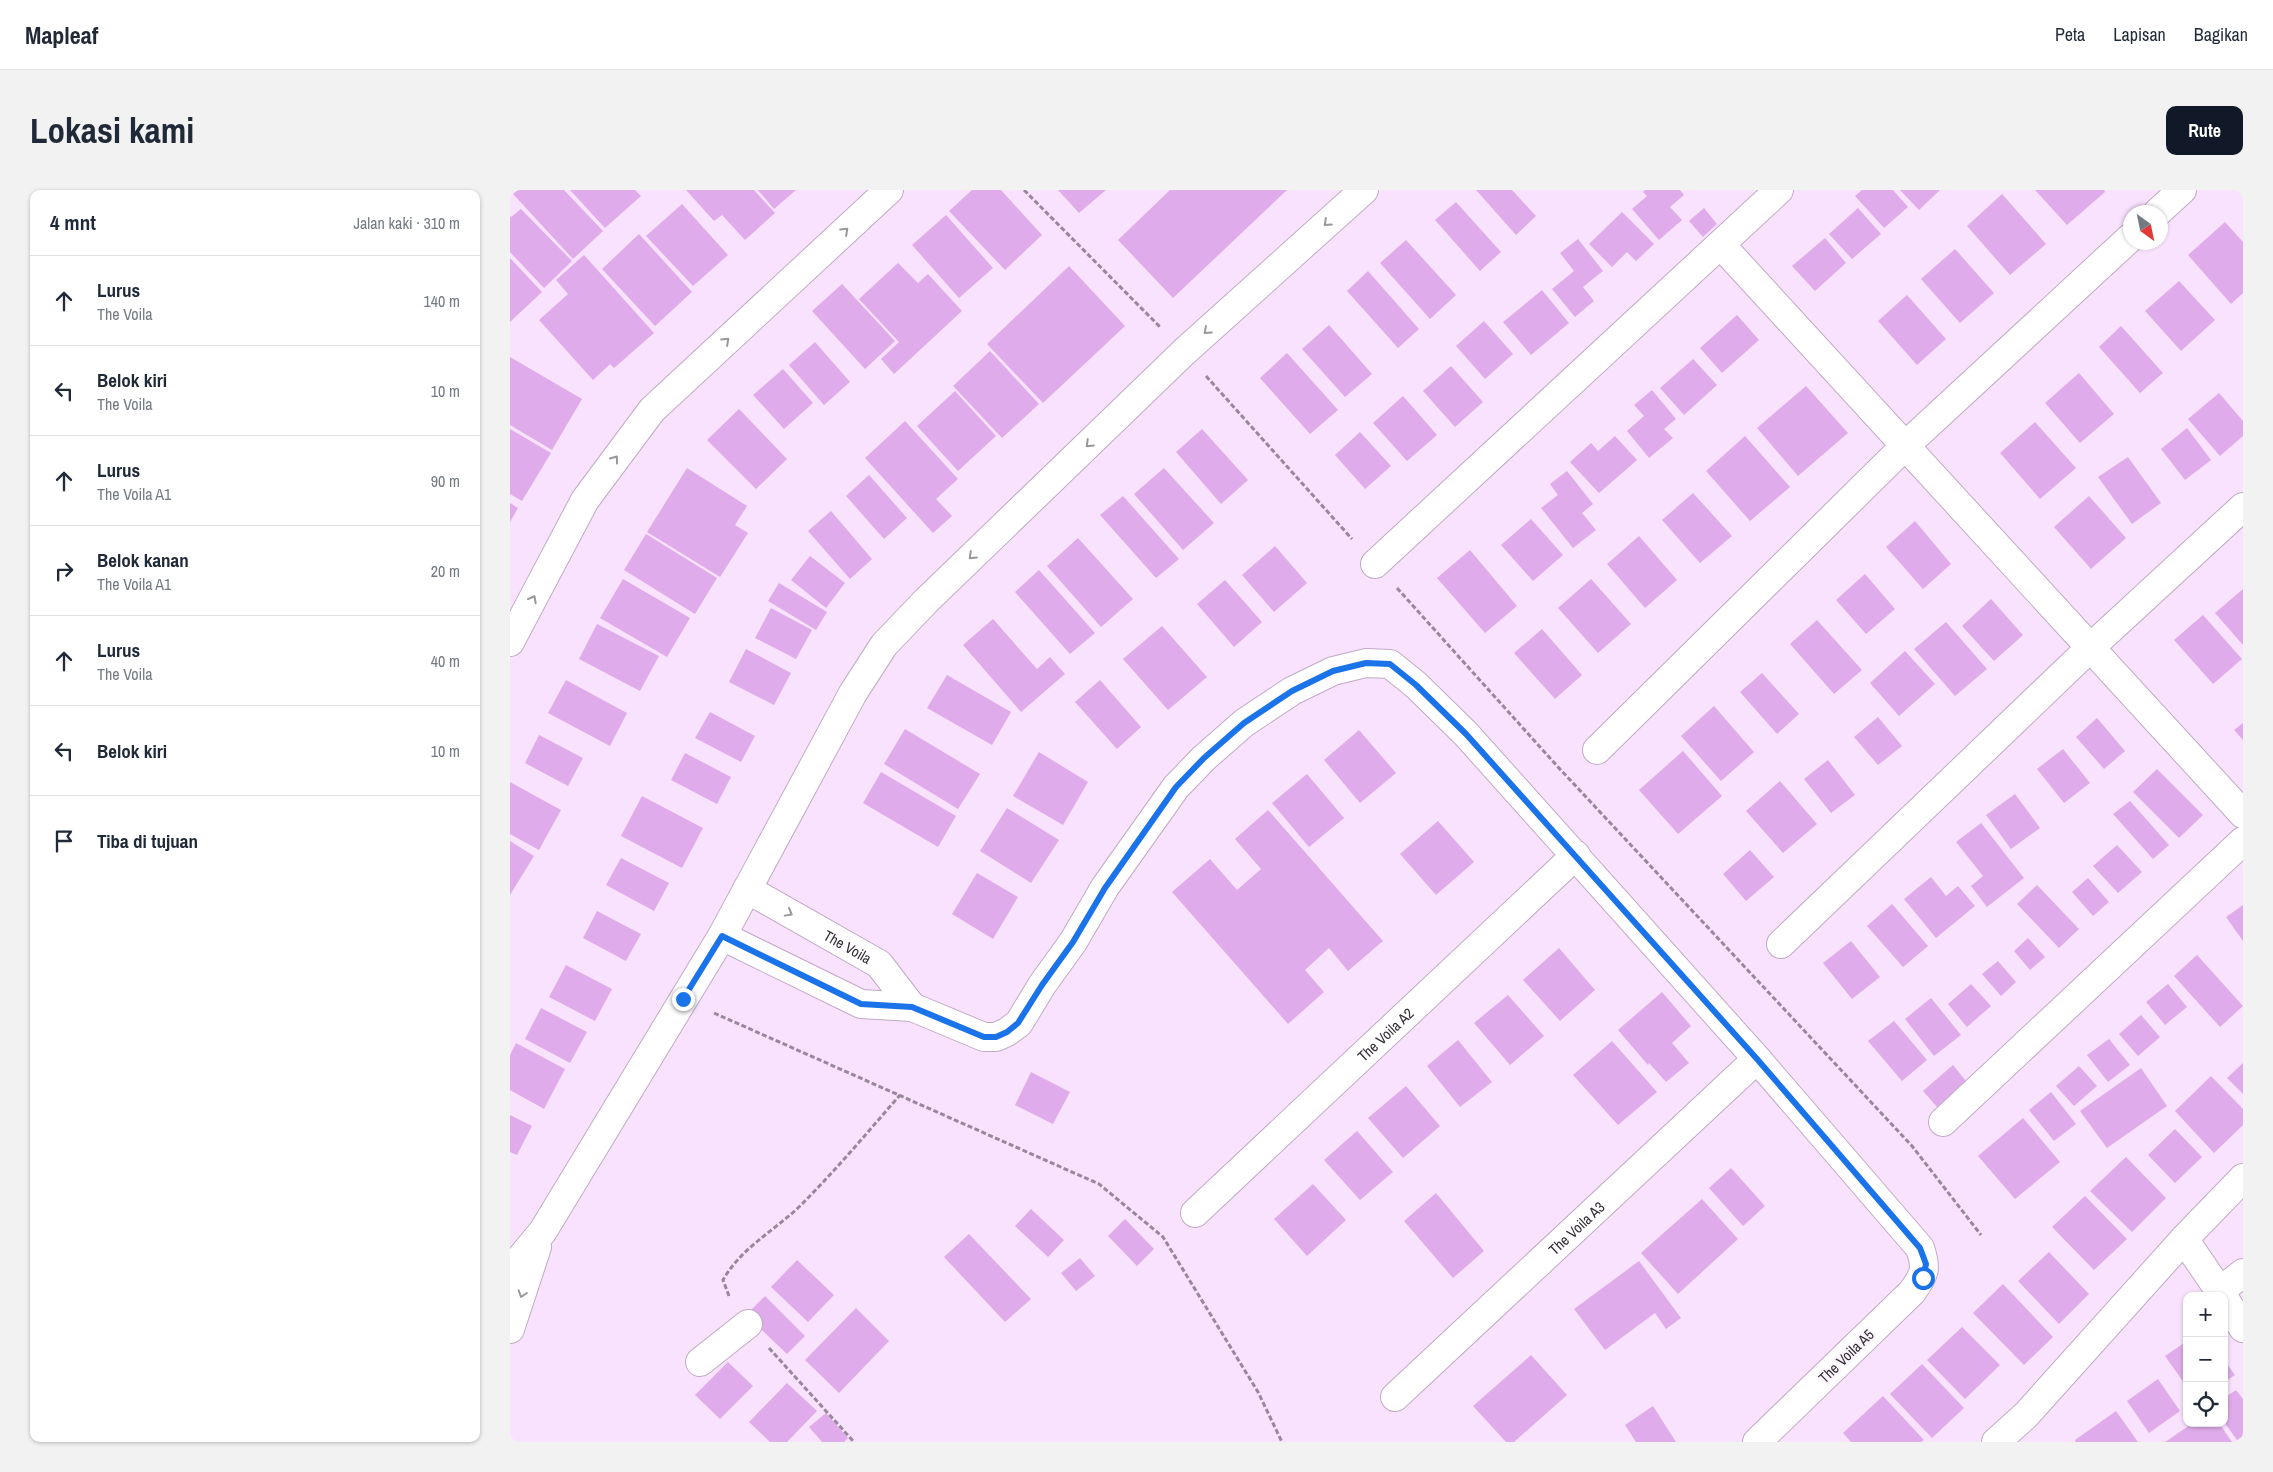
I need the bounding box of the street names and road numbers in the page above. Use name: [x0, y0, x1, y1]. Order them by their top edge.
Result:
street label: The Voila: [820, 924, 876, 968]
street label: The Voila A2: [1353, 1003, 1418, 1066]
street label: The Voila A3: [1544, 1196, 1609, 1259]
street label: The Voila A5: [1814, 1324, 1879, 1388]

